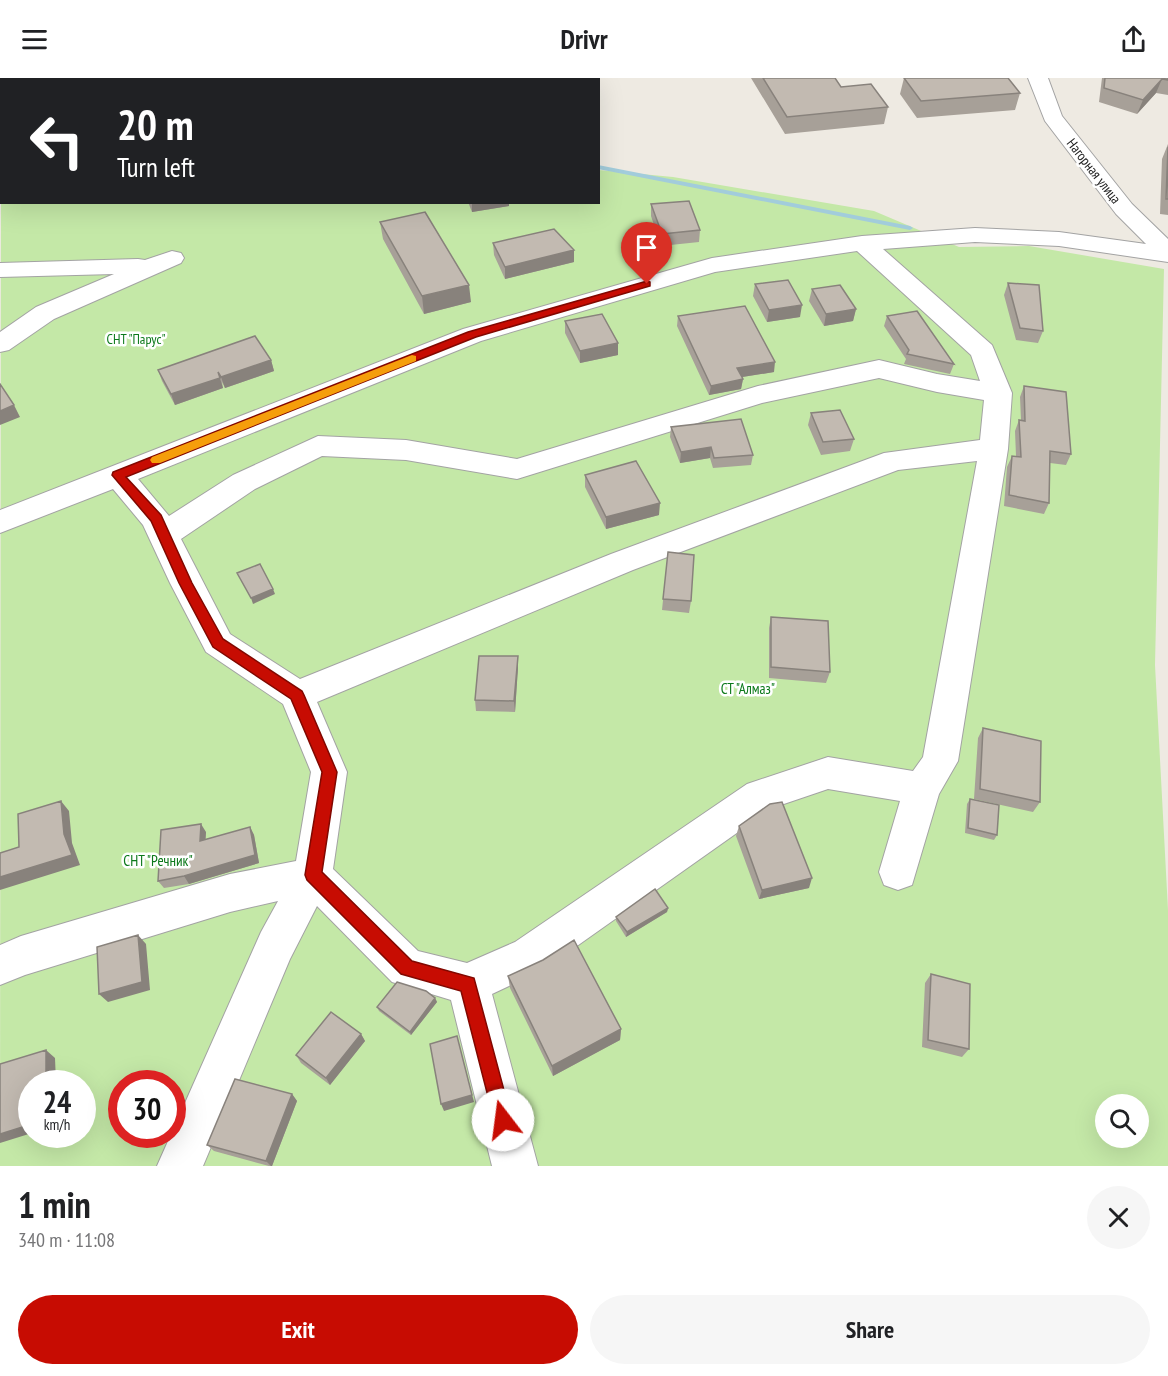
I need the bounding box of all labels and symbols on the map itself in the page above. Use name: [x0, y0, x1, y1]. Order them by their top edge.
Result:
street label: Нагорная улица: [1063, 135, 1125, 207]
pin: [621, 222, 672, 284]
park label: СНТ "Парус": [107, 330, 165, 348]
park label: СТ "Алмаз": [721, 679, 775, 698]
park label: СНТ "Речник": [123, 851, 193, 870]
speed limit sign: 30: [108, 1070, 186, 1148]
position arrow: [471, 1088, 535, 1152]

